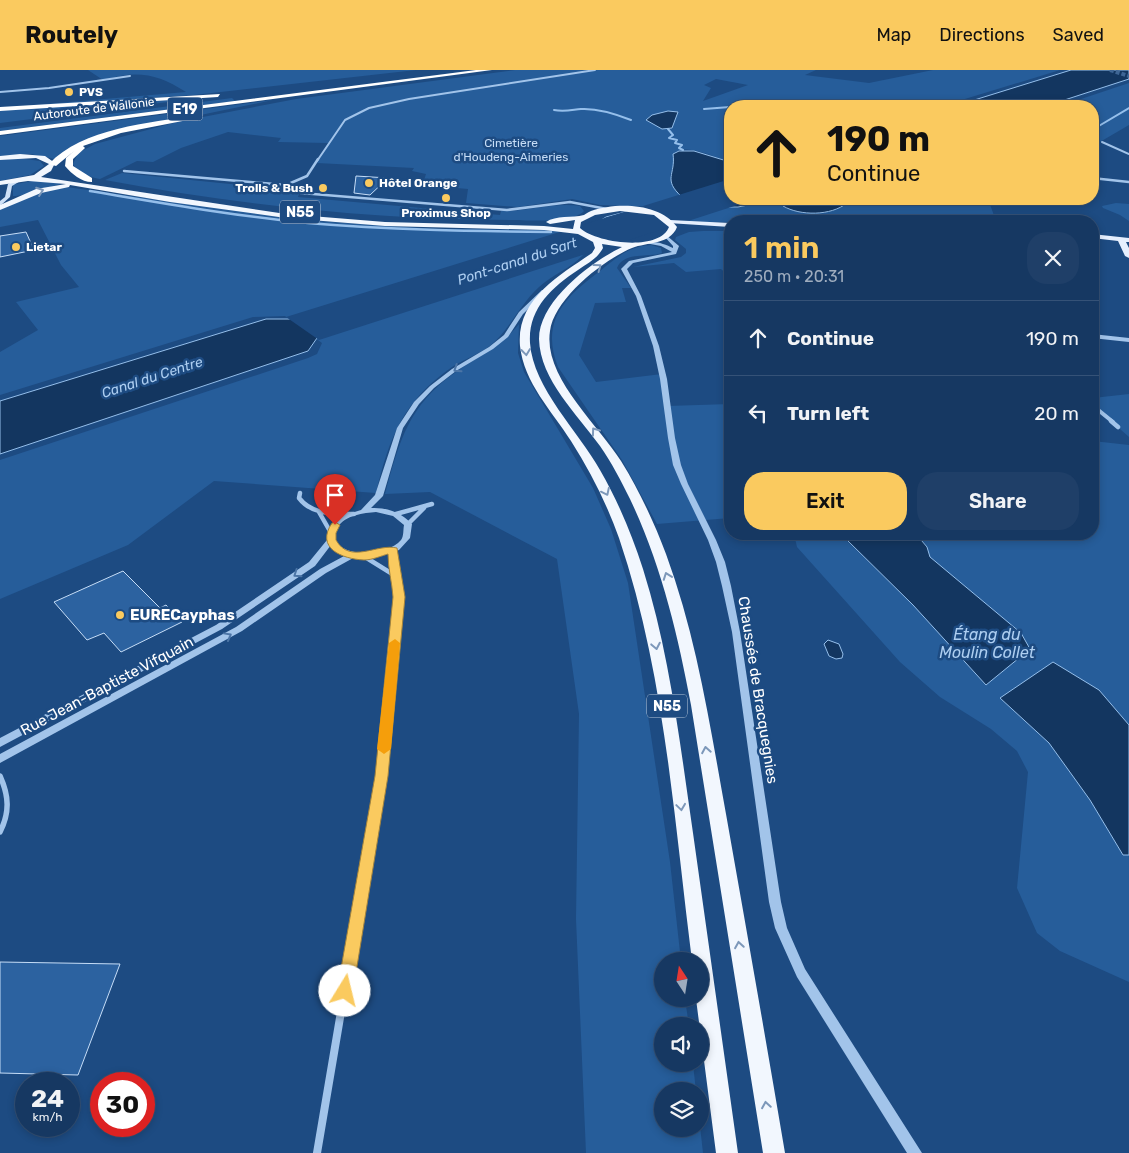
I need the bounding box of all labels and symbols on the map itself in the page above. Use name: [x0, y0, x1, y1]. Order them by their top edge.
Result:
place label: PVS: [79, 85, 103, 99]
marker: PVS: [63, 86, 75, 98]
street label: Autoroute de Wallonie: [33, 95, 156, 123]
road number: E19: [168, 98, 202, 120]
park label: Cimetière d'Houdeng-Aimeries: [454, 136, 568, 164]
place label: Hôtel Orange: [379, 176, 457, 190]
marker: Hôtel Orange: [363, 177, 375, 189]
place label: Trolls & Bush: [235, 181, 313, 195]
marker: Trolls & Bush: [317, 182, 329, 194]
one-way arrow: [36, 187, 44, 197]
marker: Proximus Shop: [440, 192, 452, 204]
road number: N55: [280, 200, 320, 224]
place label: Proximus Shop: [401, 206, 491, 220]
water label: Pont-canal du Sart: [455, 234, 580, 289]
place label: Lietar: [26, 240, 62, 254]
marker: Lietar: [10, 241, 22, 253]
one-way arrow: [592, 264, 602, 273]
one-way arrow: [520, 348, 531, 356]
water label: Canal du Centre: [99, 353, 205, 402]
one-way arrow: [454, 362, 463, 372]
one-way arrow: [592, 428, 601, 437]
pin: [314, 474, 356, 525]
one-way arrow: [600, 487, 611, 496]
one-way arrow: [294, 568, 303, 578]
one-way arrow: [663, 572, 673, 581]
street label: Chaussée de Bracquegnies: [734, 595, 782, 785]
place label: EURECayphas: [130, 606, 235, 624]
marker: EURECayphas: [114, 609, 126, 621]
water label: Étang du Moulin Collet: [939, 625, 1036, 662]
one-way arrow: [222, 632, 231, 642]
street label: Rue Jean-Baptiste Vifquain: [17, 633, 197, 739]
one-way arrow: [651, 642, 661, 651]
road number: N55: [647, 694, 687, 718]
one-way arrow: [702, 746, 712, 754]
one-way arrow: [675, 803, 686, 811]
one-way arrow: [735, 940, 745, 949]
north arrow: [654, 952, 709, 1008]
position arrow: [318, 964, 370, 1016]
speed limit sign: 30: [90, 1072, 155, 1137]
one-way arrow: [762, 1101, 772, 1109]

